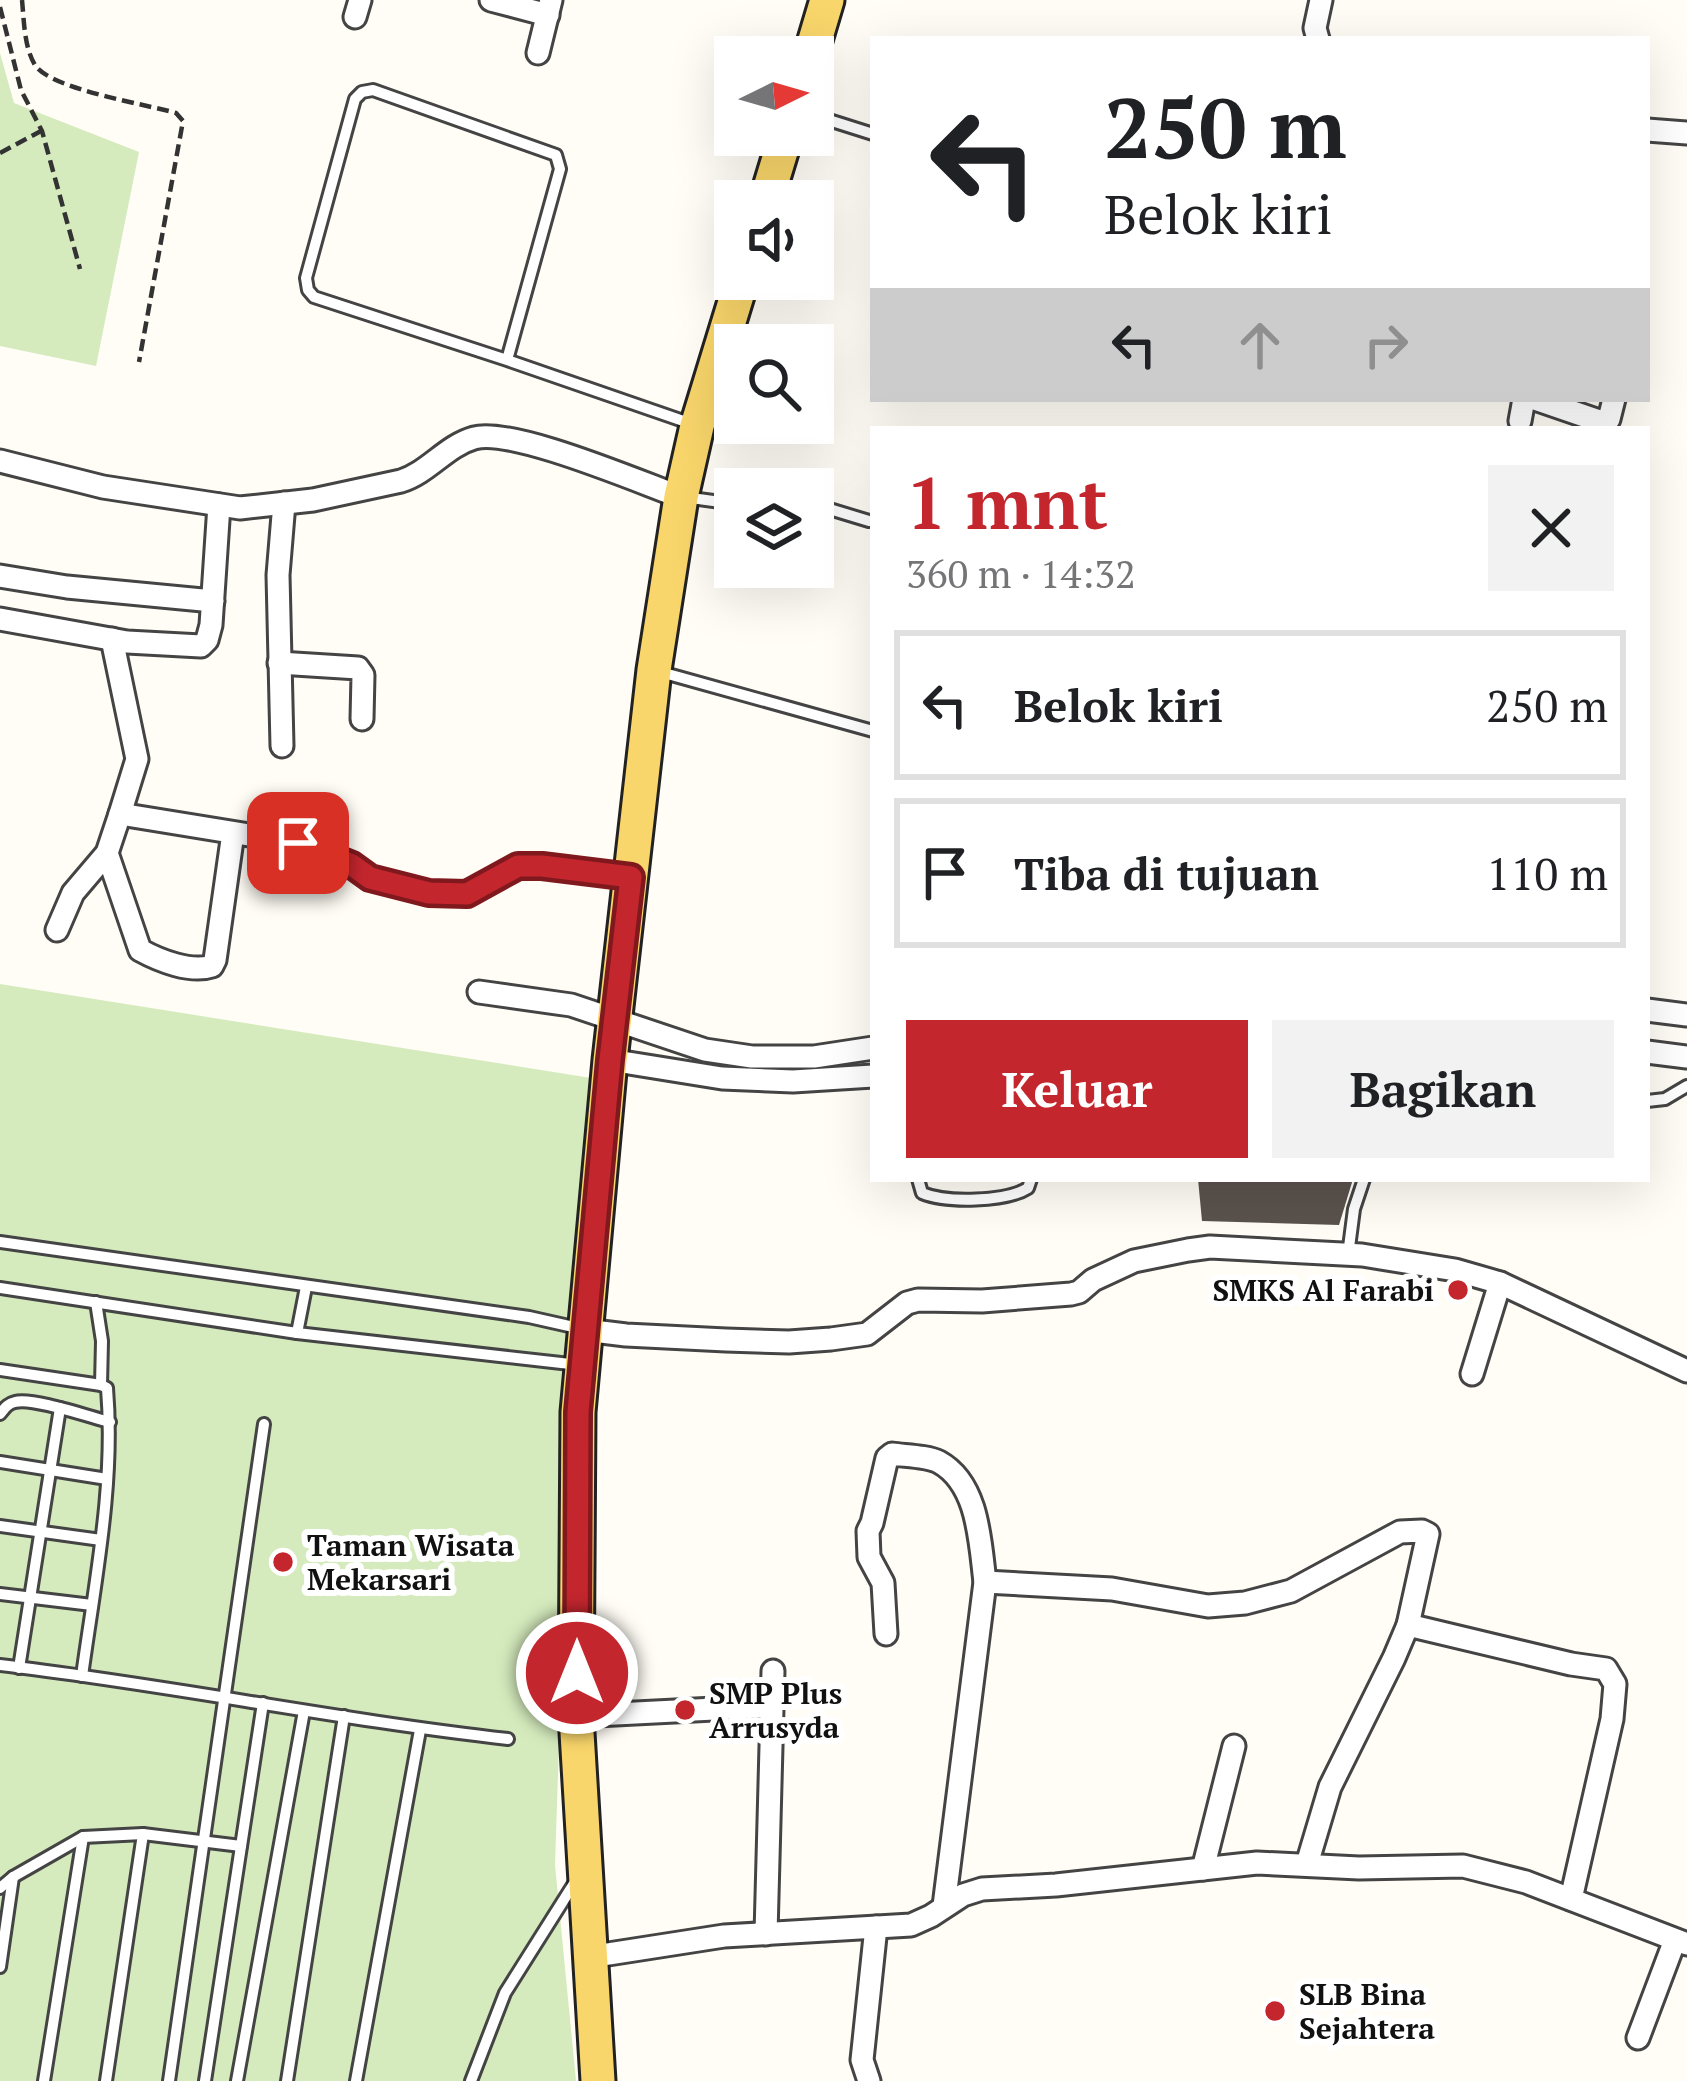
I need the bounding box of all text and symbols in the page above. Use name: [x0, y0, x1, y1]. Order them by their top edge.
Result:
north arrow: [714, 36, 834, 156]
map controls: [714, 36, 834, 588]
text: 250 m: [1104, 71, 1347, 182]
icon: left: [906, 84, 1062, 240]
text: Belok kiri: [1104, 178, 1333, 249]
button: sound: [714, 180, 834, 300]
icon: left: [1101, 312, 1167, 378]
icon: ahead: [1227, 312, 1293, 378]
icon: right: [1353, 312, 1419, 378]
button: search: [714, 324, 834, 444]
text: 1 mnt: [906, 454, 1108, 550]
button: close: [1488, 465, 1614, 591]
button: layers: [714, 468, 834, 588]
text: 360 m · 14:32: [906, 547, 1136, 599]
icon: left: [912, 672, 978, 738]
text: Belok kiri: [1014, 675, 1223, 735]
text: 250 m: [1486, 675, 1608, 735]
pin: [247, 792, 349, 894]
icon: arrive: [265, 810, 331, 876]
icon: arrive: [912, 840, 978, 906]
text: Tiba di tujuan: [1014, 843, 1319, 903]
text: 110 m: [1486, 843, 1608, 903]
button: Keluar: [906, 1020, 1248, 1158]
button: Bagikan: [1272, 1020, 1614, 1158]
place label: SMKS Al Farabi: [1212, 1270, 1434, 1310]
marker: SMKS Al Farabi: [1445, 1277, 1471, 1303]
place label: Taman Wisata Mekarsari: [307, 1525, 515, 1599]
marker: Taman Wisata Mekarsari: [270, 1549, 296, 1575]
position arrow: [514, 1610, 640, 1736]
place label: SMP Plus Arrusyda: [709, 1673, 842, 1747]
marker: SMP Plus Arrusyda: [672, 1697, 698, 1723]
place label: SLB Bina Sejahtera: [1299, 1974, 1435, 2048]
marker: SLB Bina Sejahtera: [1262, 1998, 1288, 2024]

